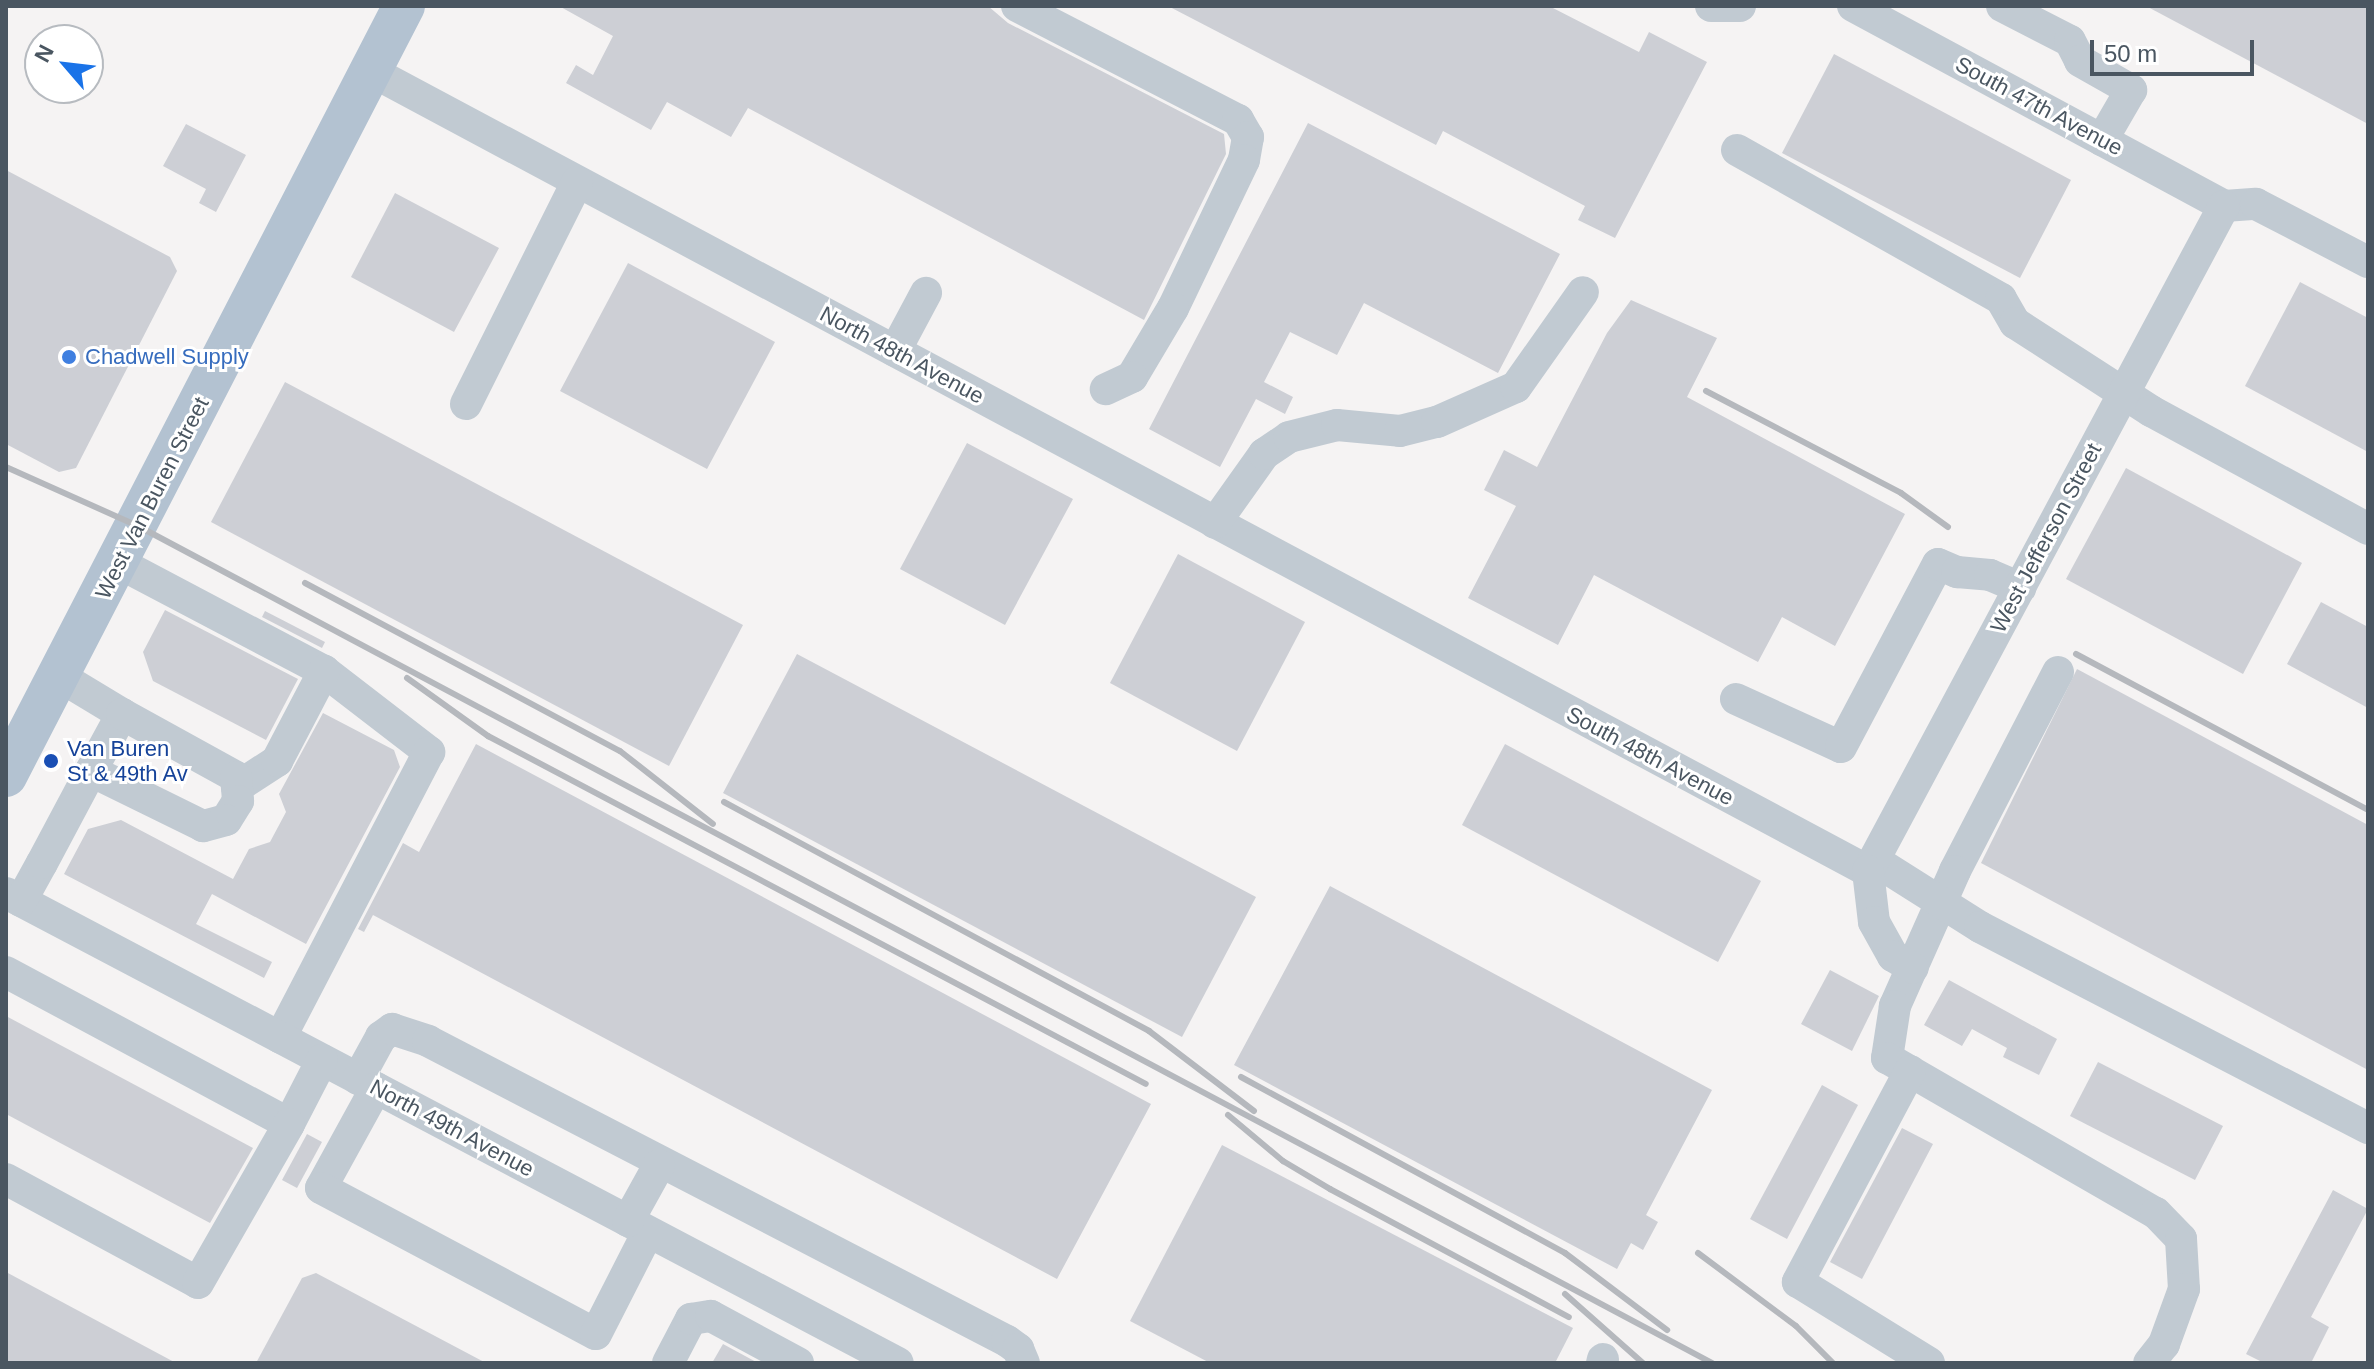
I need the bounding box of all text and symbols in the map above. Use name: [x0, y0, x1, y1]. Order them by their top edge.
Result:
north arrow: [24, 24, 104, 104]
scale bar: [2094, 24, 2258, 74]
text: 50 m: [2104, 40, 2157, 67]
text: N: [29, 41, 59, 66]
street label: South 47th Avenue: [1950, 51, 2128, 161]
street label: North 48th Avenue: [815, 300, 989, 410]
place label: Chadwell Supply: [85, 344, 249, 370]
marker: Chadwell Supply: [60, 348, 78, 366]
street label: West Van Buren Street: [90, 393, 214, 603]
street label: West Jefferson Street: [1985, 439, 2107, 637]
street label: South 48th Avenue: [1561, 701, 1739, 811]
place label: Van Buren St & 49th Av: [67, 735, 189, 786]
marker: Van Buren St & 49th Av: [42, 752, 60, 770]
street label: North 49th Avenue: [365, 1073, 539, 1183]

